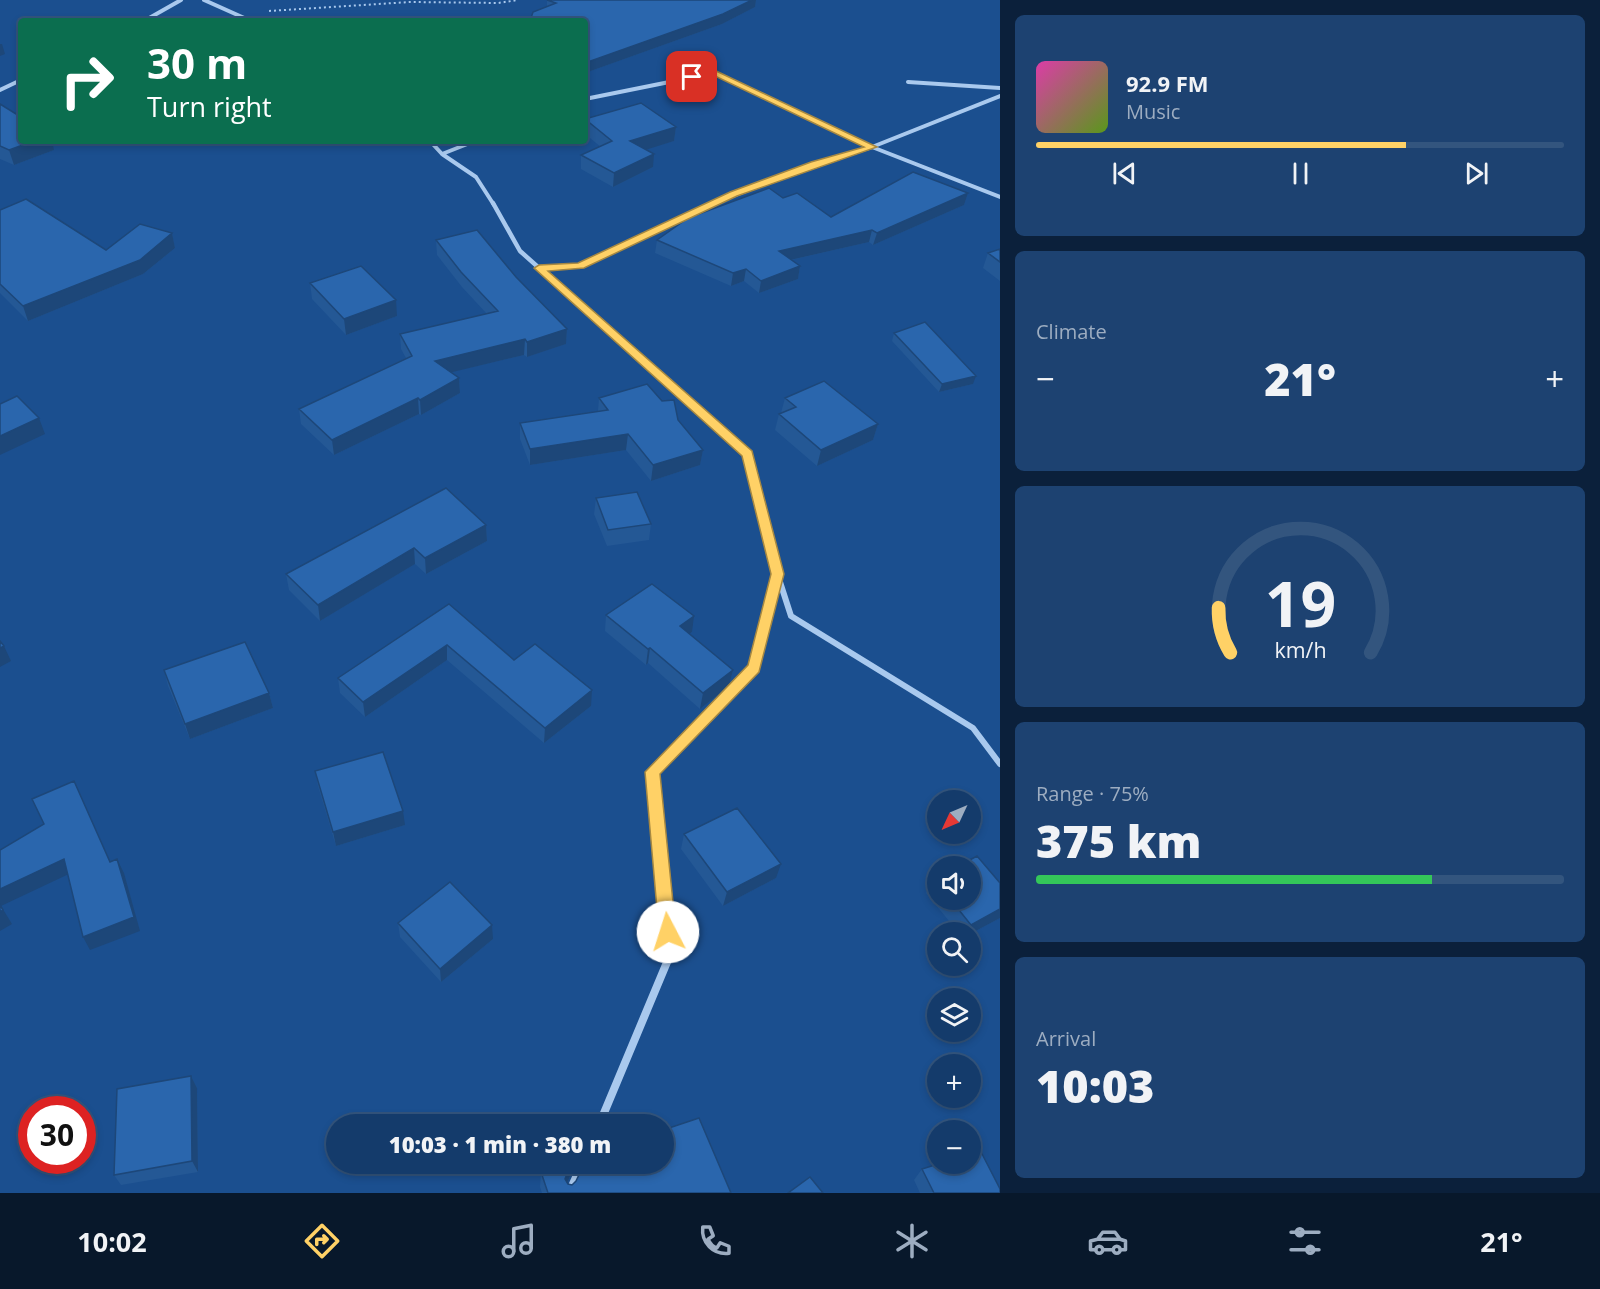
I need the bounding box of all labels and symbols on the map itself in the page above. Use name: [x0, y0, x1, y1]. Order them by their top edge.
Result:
pin: [666, 51, 717, 102]
north arrow: [927, 790, 981, 844]
position arrow: [636, 900, 700, 964]
speed limit sign: 30: [18, 1096, 96, 1174]

